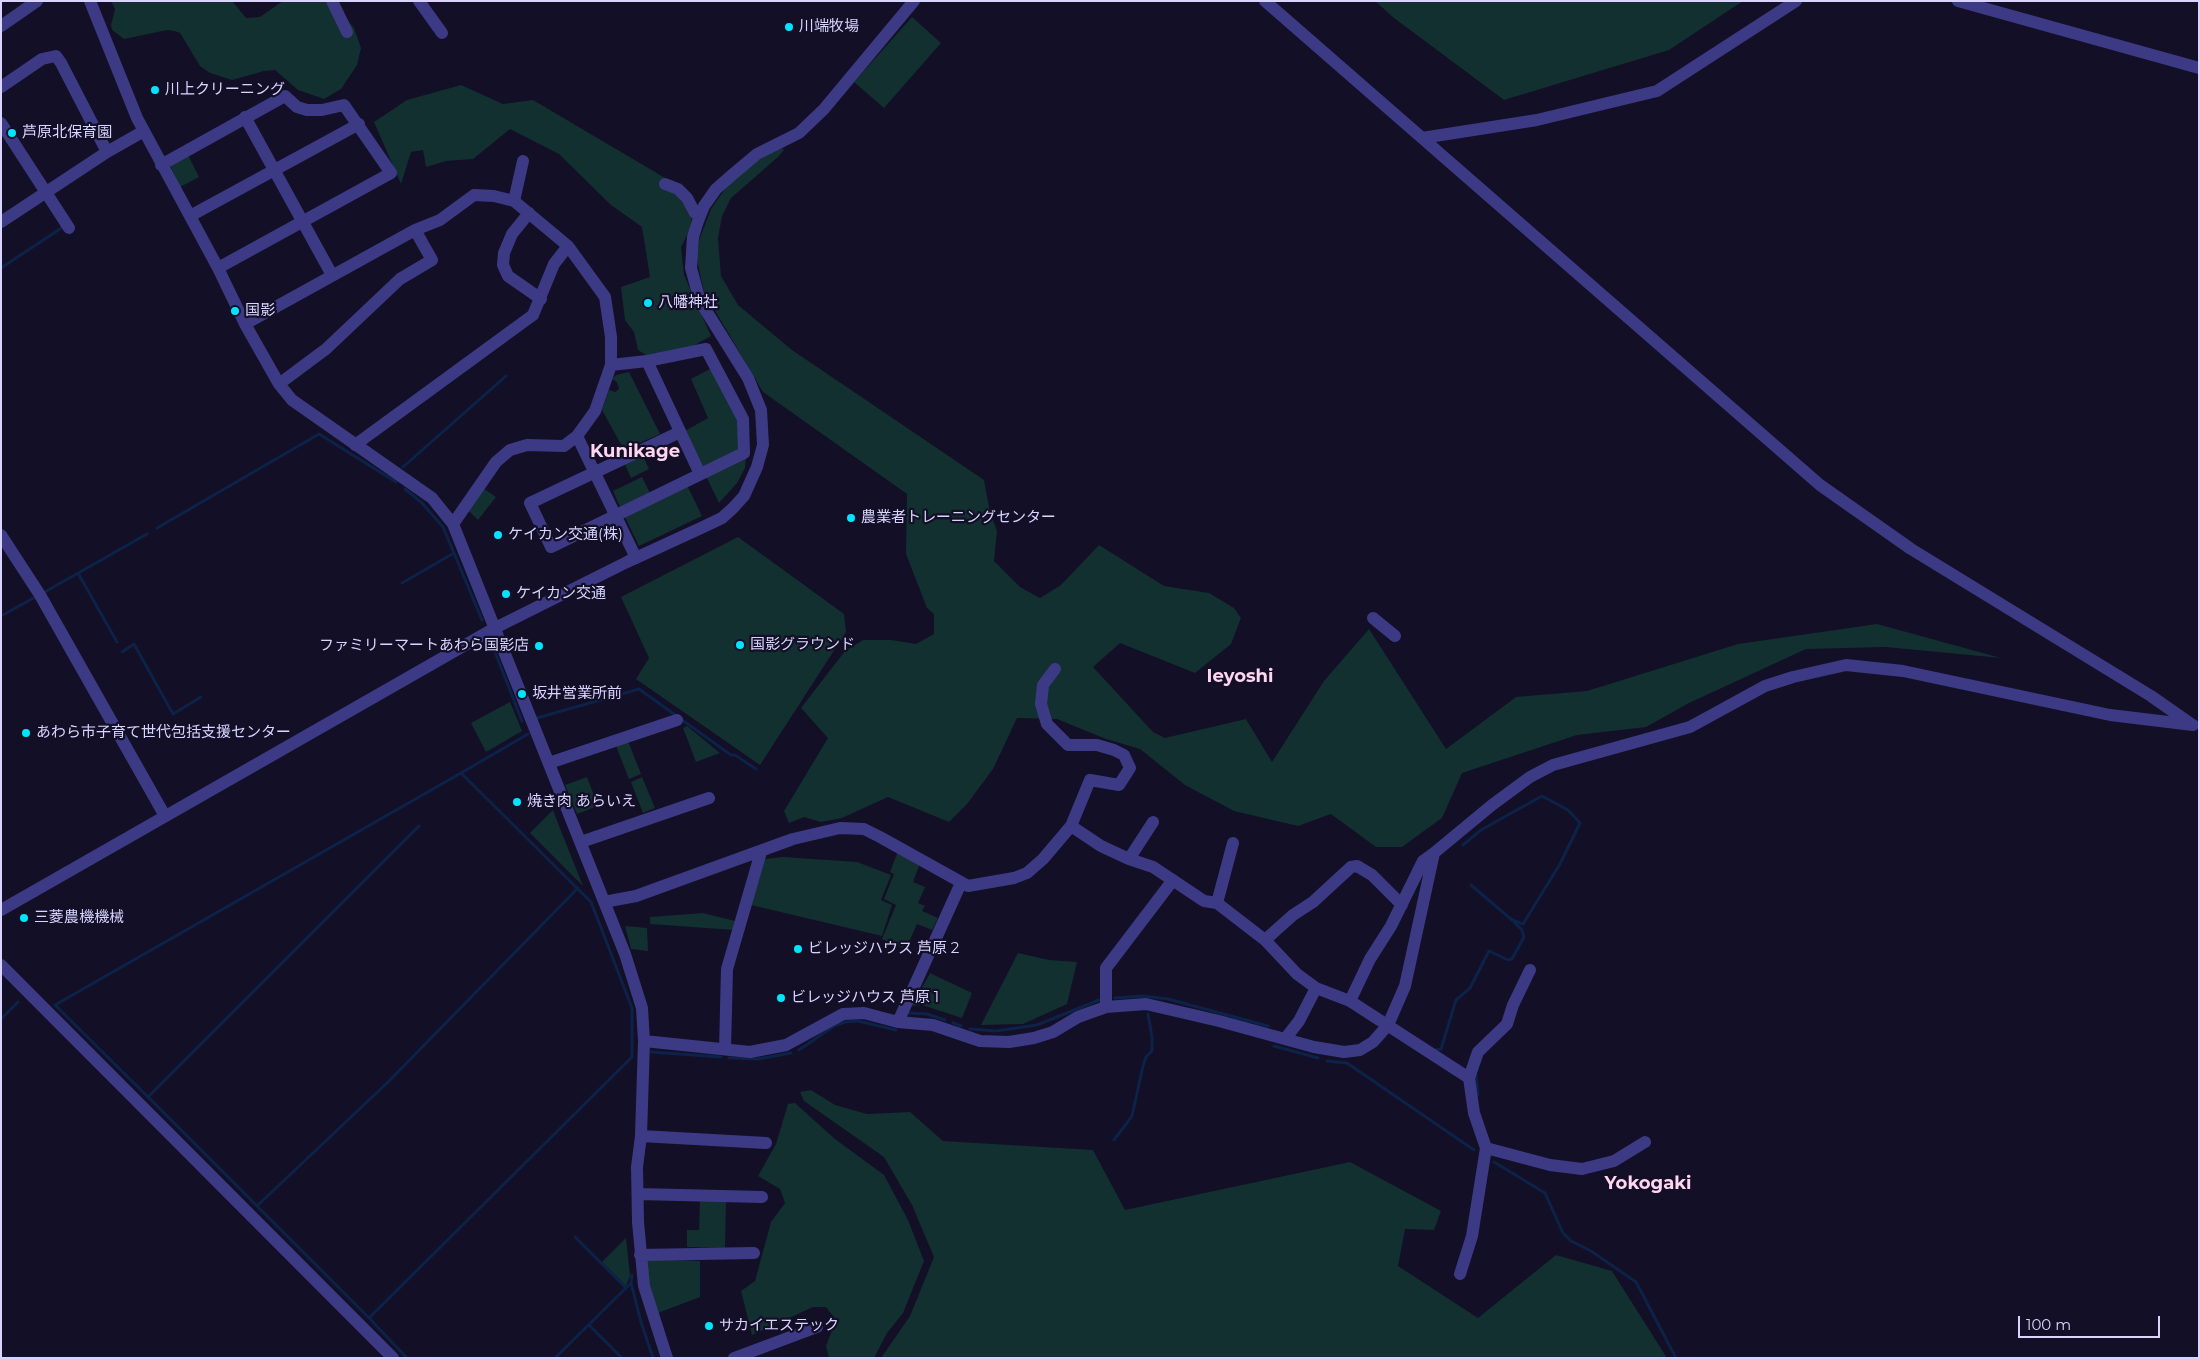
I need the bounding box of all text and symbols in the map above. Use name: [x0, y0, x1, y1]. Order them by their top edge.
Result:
place label: 川端牧場: [799, 18, 859, 36]
marker: 川端牧場: [783, 21, 795, 33]
place label: 川上クリーニング: [165, 81, 285, 99]
marker: 川上クリーニング: [149, 84, 161, 96]
place label: 芦原北保育園: [22, 124, 112, 142]
marker: 芦原北保育園: [6, 127, 18, 139]
place label: 八幡神社: [658, 294, 718, 312]
marker: 八幡神社: [642, 297, 654, 309]
place label: 国影: [245, 302, 275, 320]
marker: 国影: [229, 305, 241, 317]
district label: Kunikage: [590, 441, 680, 463]
place label: 農業者トレーニングセンター: [861, 509, 1056, 527]
marker: 農業者トレーニングセンター: [845, 512, 857, 524]
place label: ケイカン交通(株): [508, 526, 623, 544]
marker: ケイカン交通(株): [492, 529, 504, 541]
place label: ケイカン交通: [516, 585, 606, 603]
marker: ケイカン交通: [500, 588, 512, 600]
place label: 国影グラウンド: [750, 636, 855, 654]
place label: ファミリーマートあわら国影店: [319, 637, 529, 655]
marker: 国影グラウンド: [734, 639, 746, 651]
marker: ファミリーマートあわら国影店: [533, 640, 545, 652]
district label: Ieyoshi: [1207, 666, 1273, 688]
place label: 坂井営業所前: [532, 685, 622, 703]
marker: 坂井営業所前: [516, 688, 528, 700]
place label: あわら市子育て世代包括支援センター: [36, 724, 291, 742]
marker: あわら市子育て世代包括支援センター: [20, 727, 32, 739]
place label: 焼き肉 あらいえ: [527, 793, 636, 811]
marker: 焼き肉 あらいえ: [511, 796, 523, 808]
place label: 三菱農機機械: [34, 909, 124, 927]
marker: 三菱農機機械: [18, 912, 30, 924]
place label: ビレッジハウス 芦原 2: [808, 940, 959, 958]
marker: ビレッジハウス 芦原 2: [792, 943, 804, 955]
place label: ビレッジハウス 芦原 1: [791, 989, 939, 1007]
marker: ビレッジハウス 芦原 1: [775, 992, 787, 1004]
district label: Yokogaki: [1605, 1173, 1691, 1195]
scale bar: [2020, 1306, 2162, 1338]
text: 100 m: [2026, 1315, 2071, 1334]
place label: サカイエステック: [719, 1317, 839, 1335]
marker: サカイエステック: [703, 1320, 715, 1332]

